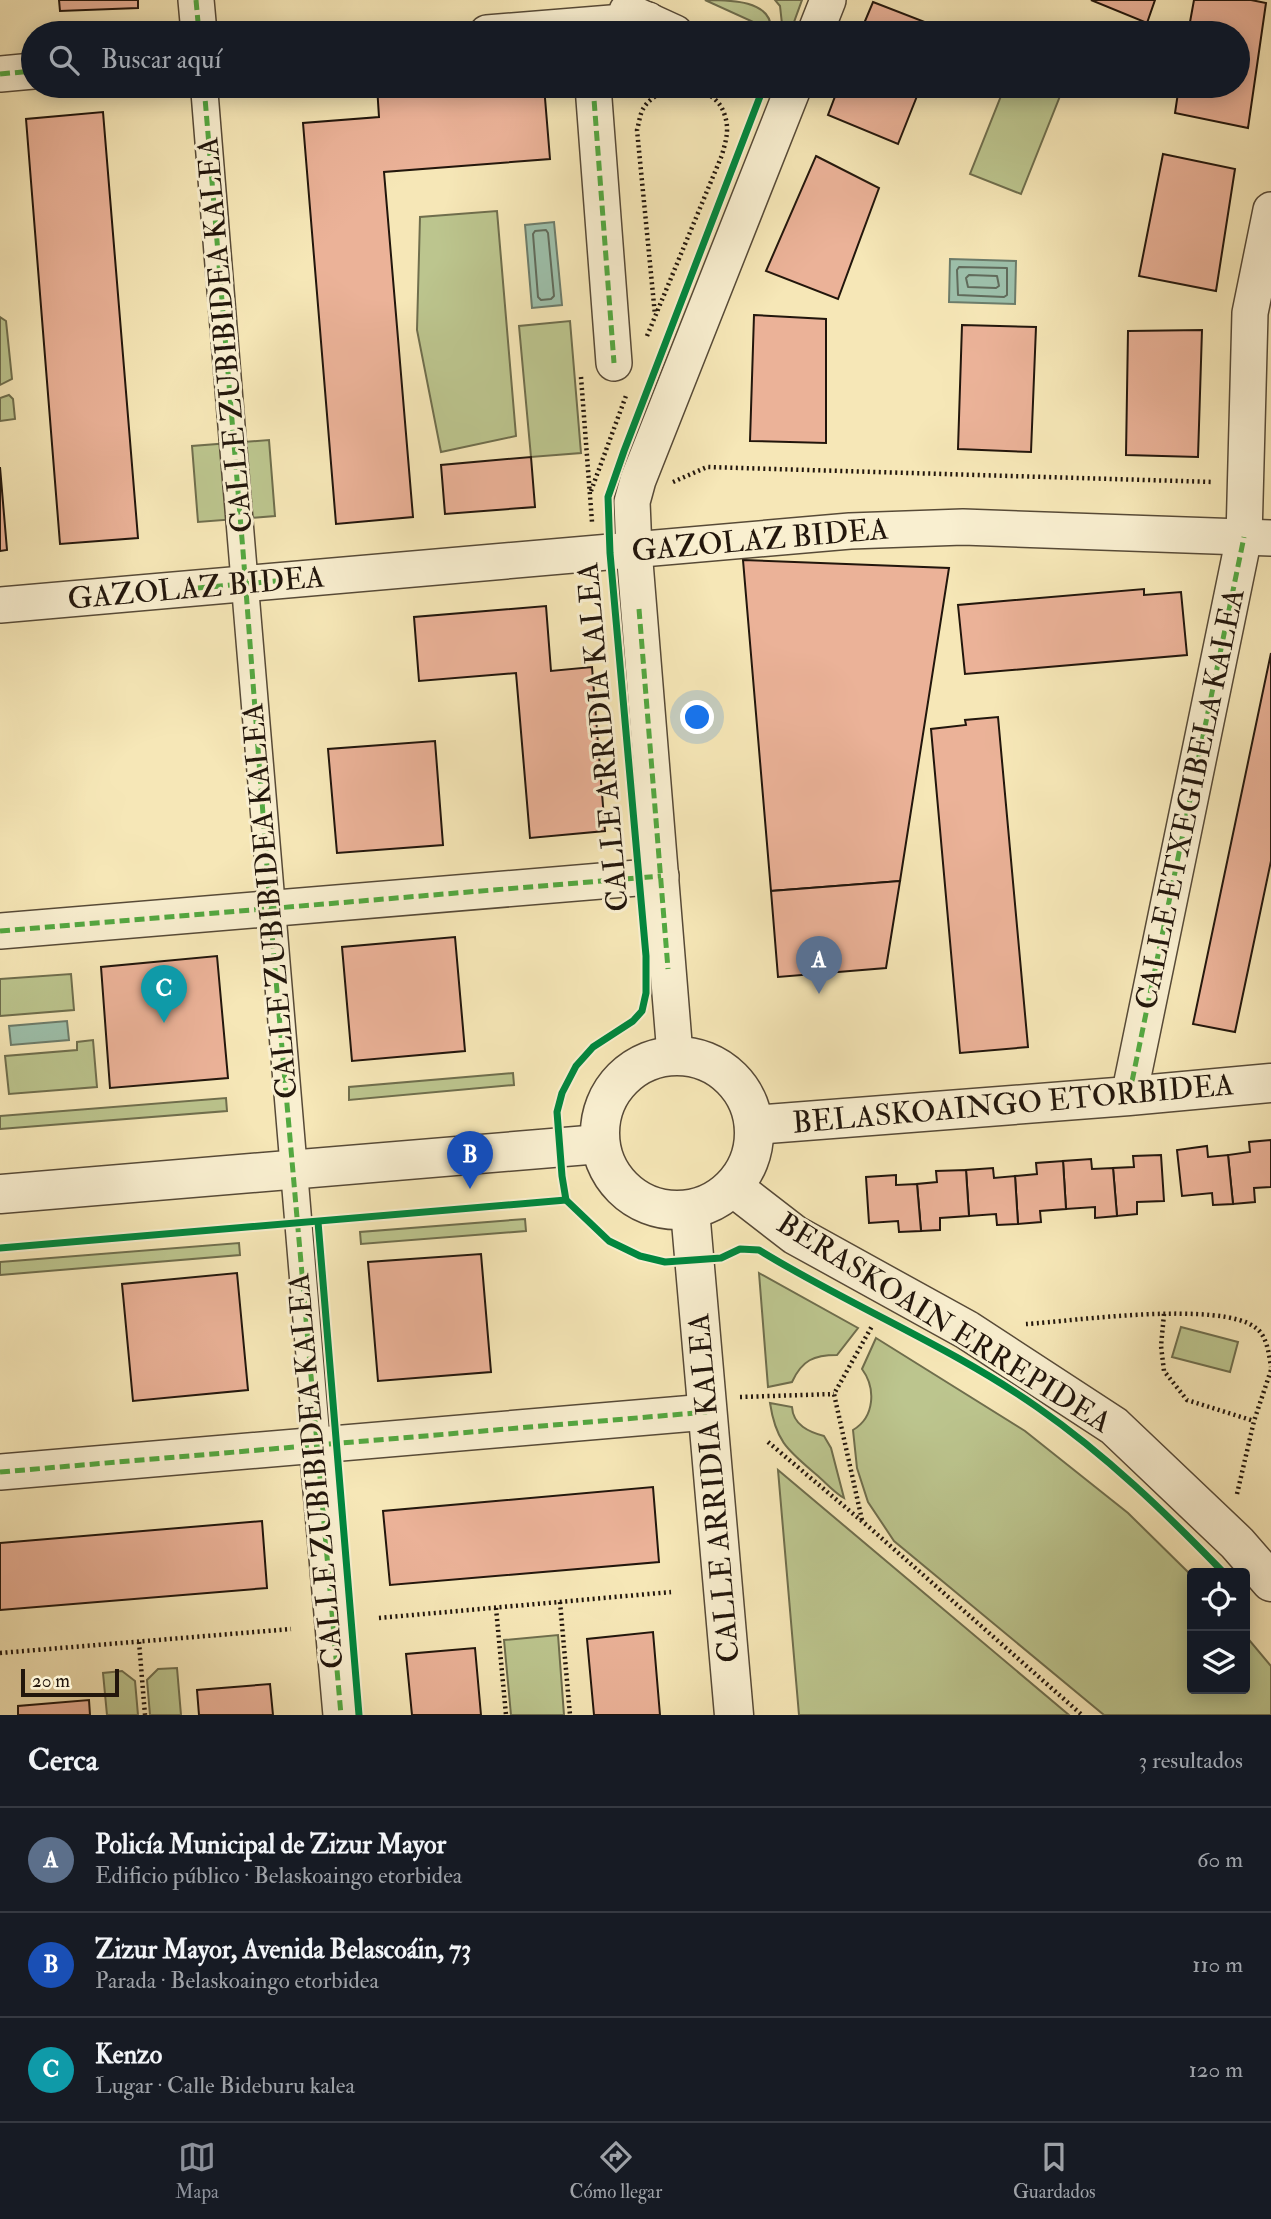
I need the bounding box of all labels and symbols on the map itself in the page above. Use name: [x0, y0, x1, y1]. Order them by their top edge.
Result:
street label: CALLE ZUBIBIDEA KALEA: [189, 136, 261, 534]
street label: GAZOLAZ BIDEA: [630, 510, 890, 570]
street label: GAZOLAZ BIDEA: [66, 558, 326, 618]
street label: CALLE ARRIDIA KALEA: [569, 561, 637, 913]
street label: CALLE ETXEGIBELA KALEA: [1127, 585, 1253, 1013]
your location: [680, 700, 714, 734]
street label: CALLE ZUBIBIDEA KALEA: [234, 702, 306, 1100]
pin: A: [796, 936, 842, 994]
pin: C: [141, 965, 187, 1023]
street label: BELASKOAINGO ETORBIDEA: [791, 1066, 1235, 1142]
pin: B: [447, 1131, 493, 1189]
street label: BERASKOAIN ERREPIDEA: [770, 1205, 1118, 1441]
street label: CALLE ZUBIBIDEA KALEA: [280, 1272, 352, 1670]
street label: CALLE ARRIDIA KALEA: [680, 1312, 748, 1664]
scale bar: [21, 1666, 119, 1698]

